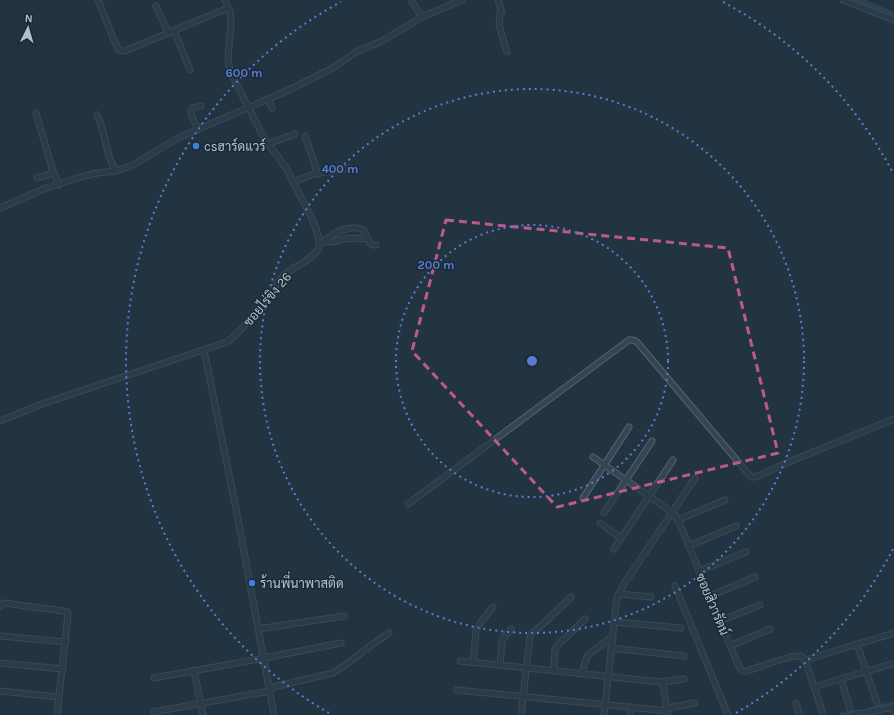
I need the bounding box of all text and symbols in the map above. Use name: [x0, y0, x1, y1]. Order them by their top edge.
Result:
north arrow: [8, 8, 48, 48]
text: N: [24, 12, 33, 25]
text: 600 m: [226, 66, 262, 80]
place label: csฮาร์ดแวร์: [204, 137, 266, 154]
marker: csฮาร์ดแวร์: [191, 141, 201, 151]
text: 400 m: [322, 162, 358, 176]
text: 200 m: [418, 258, 454, 272]
street label: ซอยไร่ขิง 26: [240, 269, 294, 329]
centre of rings: [525, 354, 539, 368]
street label: ซอยสิวารัตน์: [693, 570, 734, 638]
place label: ร้านพี่นาพาสติด: [260, 571, 344, 591]
marker: ร้านพี่นาพาสติด: [247, 578, 257, 588]

